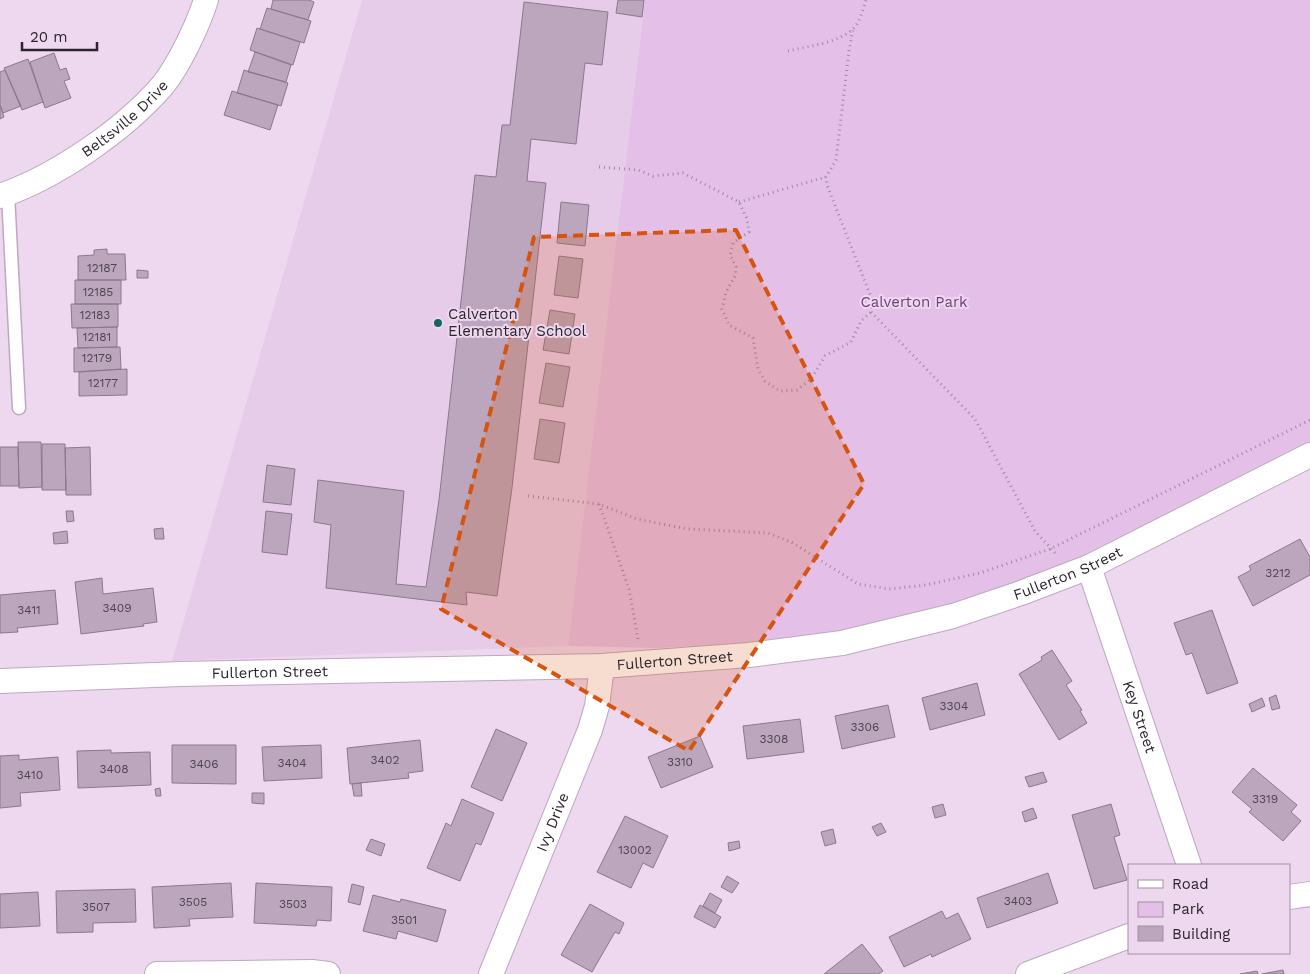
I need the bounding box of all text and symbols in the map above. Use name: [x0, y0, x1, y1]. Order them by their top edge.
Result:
scale bar: [22, 20, 98, 52]
text: 20 m: [30, 28, 68, 46]
street label: Beltsville Drive: [78, 77, 172, 161]
house number: 12187: [87, 261, 117, 275]
house number: 12185: [83, 285, 113, 299]
park label: Calverton Park: [860, 293, 968, 311]
place label: Calverton Elementary School: [448, 305, 587, 340]
house number: 12183: [80, 308, 110, 322]
marker: Calverton Elementary School: [432, 317, 444, 329]
house number: 12181: [83, 330, 111, 344]
house number: 12179: [82, 351, 112, 365]
house number: 12177: [88, 376, 118, 390]
street label: Fullerton Street: [1011, 542, 1126, 604]
house number: 3212: [1265, 566, 1291, 580]
house number: 3409: [102, 601, 132, 615]
house number: 3411: [17, 603, 41, 617]
street label: Fullerton Street: [616, 647, 734, 674]
street label: Fullerton Street: [212, 662, 329, 682]
street label: Key Street: [1119, 678, 1160, 756]
house number: 3304: [940, 699, 968, 713]
house number: 3306: [851, 720, 879, 734]
house number: 3308: [760, 732, 788, 746]
house number: 3402: [371, 753, 399, 767]
house number: 3310: [667, 755, 693, 769]
house number: 3404: [277, 756, 307, 770]
house number: 3406: [189, 757, 219, 771]
house number: 3408: [99, 762, 129, 776]
house number: 3410: [17, 768, 43, 782]
street label: Ivy Drive: [533, 790, 573, 854]
house number: 3319: [1252, 792, 1278, 806]
house number: 13002: [618, 843, 652, 857]
legend: [1128, 864, 1290, 954]
text: Road: [1172, 875, 1209, 893]
house number: 3403: [1004, 894, 1032, 908]
house number: 3505: [179, 895, 207, 909]
house number: 3503: [279, 897, 307, 911]
house number: 3507: [82, 900, 110, 914]
text: Park: [1172, 900, 1205, 918]
house number: 3501: [391, 913, 417, 927]
text: Building: [1172, 925, 1230, 943]

